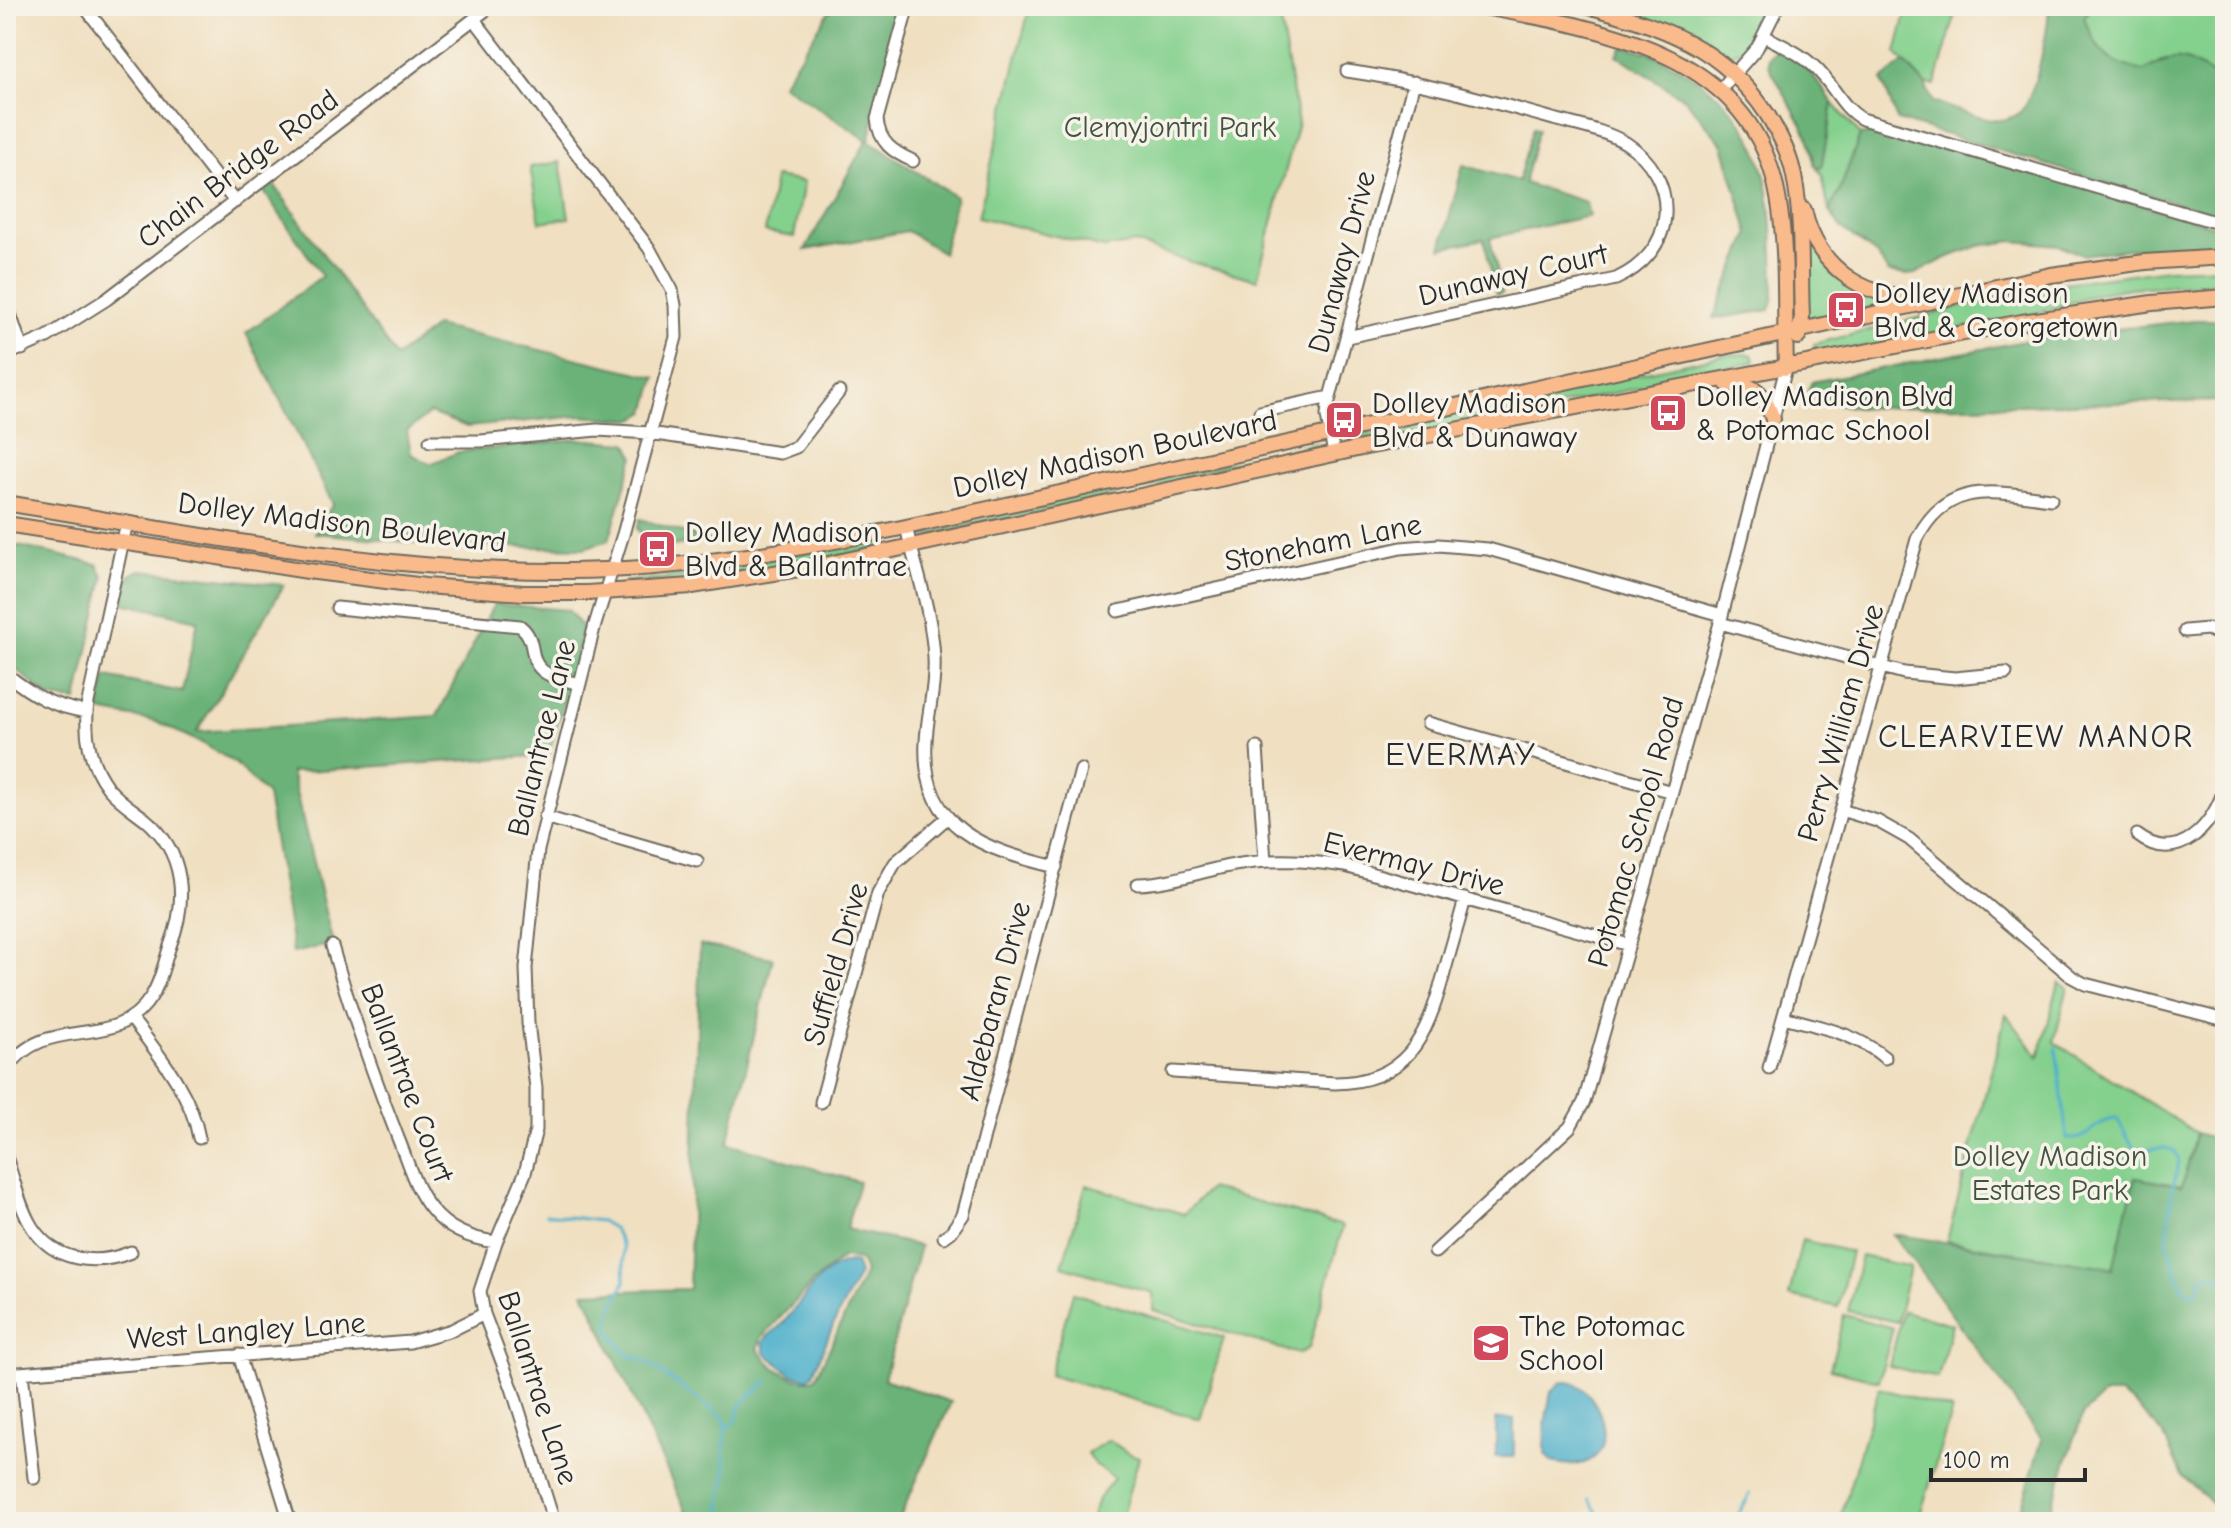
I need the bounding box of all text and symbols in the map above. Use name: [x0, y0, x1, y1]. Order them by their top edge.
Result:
street label: Chain Bridge Road: [131, 82, 345, 256]
park label: Clemyjontri Park: [1064, 110, 1277, 145]
street label: Dunaway Drive: [1301, 167, 1383, 357]
street label: Dunaway Court: [1415, 236, 1612, 314]
place label: Dolley Madison Blvd & Georgetown: [1874, 276, 2119, 345]
bus stop icon: Dolley Madison Blvd & Georgetown: [1825, 289, 1867, 331]
place label: Dolley Madison Blvd & Potomac School: [1696, 379, 1954, 448]
place label: Dolley Madison Blvd & Dunaway: [1372, 386, 1578, 455]
bus stop icon: Dolley Madison Blvd & Potomac School: [1647, 392, 1689, 434]
bus stop icon: Dolley Madison Blvd & Dunaway: [1323, 399, 1365, 441]
street label: Dolley Madison Boulevard: [950, 403, 1280, 505]
street label: Dolley Madison Boulevard: [176, 486, 508, 560]
street label: Stoneham Lane: [1222, 507, 1424, 579]
place label: Dolley Madison Blvd & Ballantrae: [685, 515, 907, 584]
bus stop icon: Dolley Madison Blvd & Ballantrae: [636, 528, 678, 570]
street label: Perry William Drive: [1790, 600, 1892, 846]
street label: Ballantrae Lane: [501, 636, 583, 840]
street label: Potomac School Road: [1581, 693, 1691, 971]
district label: CLEARVIEW MANOR: [1878, 718, 2194, 755]
district label: EVERMAY: [1385, 736, 1537, 773]
street label: Evermay Drive: [1320, 825, 1508, 903]
street label: Suffield Drive: [796, 879, 876, 1049]
street label: Aldebaran Drive: [952, 898, 1038, 1104]
street label: Ballantrae Court: [353, 979, 461, 1189]
park label: Dolley Madison Estates Park: [1953, 1139, 2147, 1208]
street label: Ballantrae Lane: [490, 1287, 586, 1489]
street label: West Langley Lane: [125, 1305, 367, 1357]
place label: The Potomac School: [1519, 1309, 1685, 1378]
school or university icon: The Potomac School: [1470, 1322, 1512, 1364]
scale bar: [1931, 1432, 2085, 1482]
text: 100 m: [1943, 1446, 2010, 1474]

